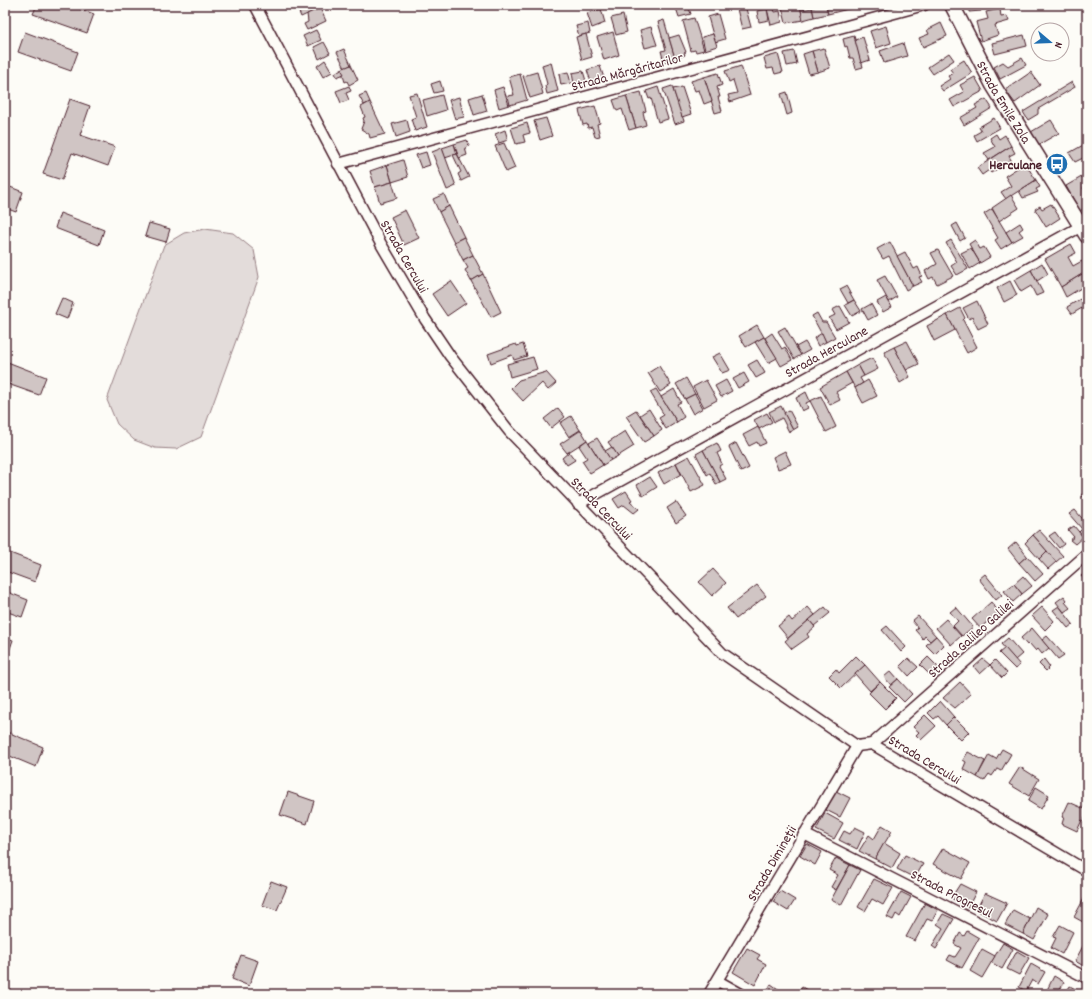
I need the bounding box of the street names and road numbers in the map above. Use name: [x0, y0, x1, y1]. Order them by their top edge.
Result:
street label: Strada Mărgăritarilor: [569, 48, 686, 97]
street label: Strada Emile Zola: [970, 58, 1035, 148]
street label: Strada Cercului: [374, 217, 432, 298]
street label: Strada Herculane: [782, 322, 872, 384]
street label: Strada Cercului: [565, 473, 636, 546]
street label: Strada Galileo Galilei: [924, 595, 1019, 684]
street label: Strada Cercului: [884, 731, 964, 790]
street label: Strada Dimineții: [743, 822, 803, 906]
street label: Strada Progresul: [906, 865, 996, 924]

